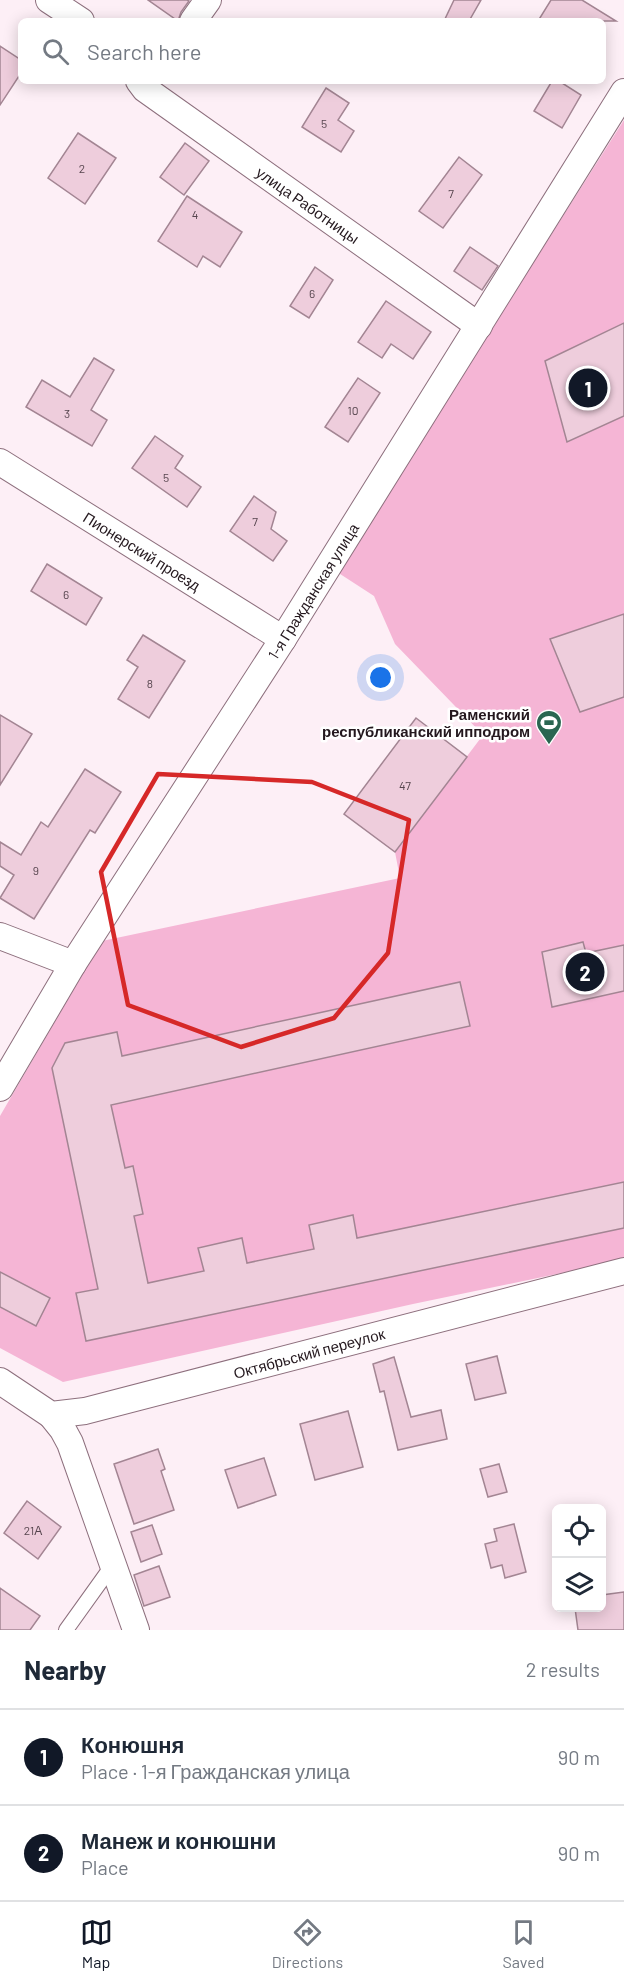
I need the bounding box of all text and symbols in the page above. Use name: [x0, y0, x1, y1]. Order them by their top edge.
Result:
search box: [18, 18, 606, 84]
icon: search: [39, 35, 72, 68]
text: Search here: [87, 38, 201, 64]
house number: 5: [321, 116, 327, 130]
house number: 2: [79, 161, 85, 175]
street label: улица Работницы: [253, 163, 363, 247]
house number: 7: [448, 186, 454, 200]
house number: 4: [192, 207, 198, 221]
house number: 6: [309, 286, 315, 300]
pin: 1: [568, 366, 608, 410]
house number: 10: [348, 403, 358, 417]
house number: 3: [64, 406, 70, 420]
house number: 5: [163, 470, 169, 484]
street label: Пионерский проезд: [80, 508, 204, 594]
house number: 7: [252, 514, 258, 528]
street label: 1-я Гражданская улица: [264, 519, 363, 662]
house number: 6: [63, 587, 69, 601]
your location: [366, 663, 395, 692]
house number: 8: [147, 676, 153, 690]
place label: Раменский республиканский ипподром: [322, 705, 530, 740]
sports icon: Раменский республиканский ипподром: [534, 708, 564, 746]
house number: 47: [399, 778, 411, 792]
house number: 9: [33, 863, 39, 877]
pin: 2: [566, 950, 604, 994]
street label: Октябрьский переулок: [231, 1324, 387, 1382]
map controls: [552, 1504, 606, 1612]
button: locate: [552, 1504, 606, 1558]
house number: 21А: [24, 1523, 42, 1537]
button: layers: [552, 1558, 606, 1612]
text: Nearby: [24, 1654, 106, 1685]
text: 2 results: [526, 1657, 600, 1681]
text: Конюшня: [81, 1731, 184, 1757]
text: 1: [40, 1745, 47, 1769]
text: 90 m: [558, 1745, 600, 1769]
text: Place · 1-я Гражданская улица: [81, 1759, 350, 1783]
text: Манеж и конюшни: [81, 1827, 276, 1853]
text: 2: [38, 1841, 49, 1865]
text: 90 m: [558, 1841, 600, 1865]
text: Place: [81, 1855, 129, 1879]
tab: Map: [80, 1916, 113, 1971]
tab: Directions: [272, 1916, 343, 1971]
tab: Saved: [502, 1916, 544, 1971]

